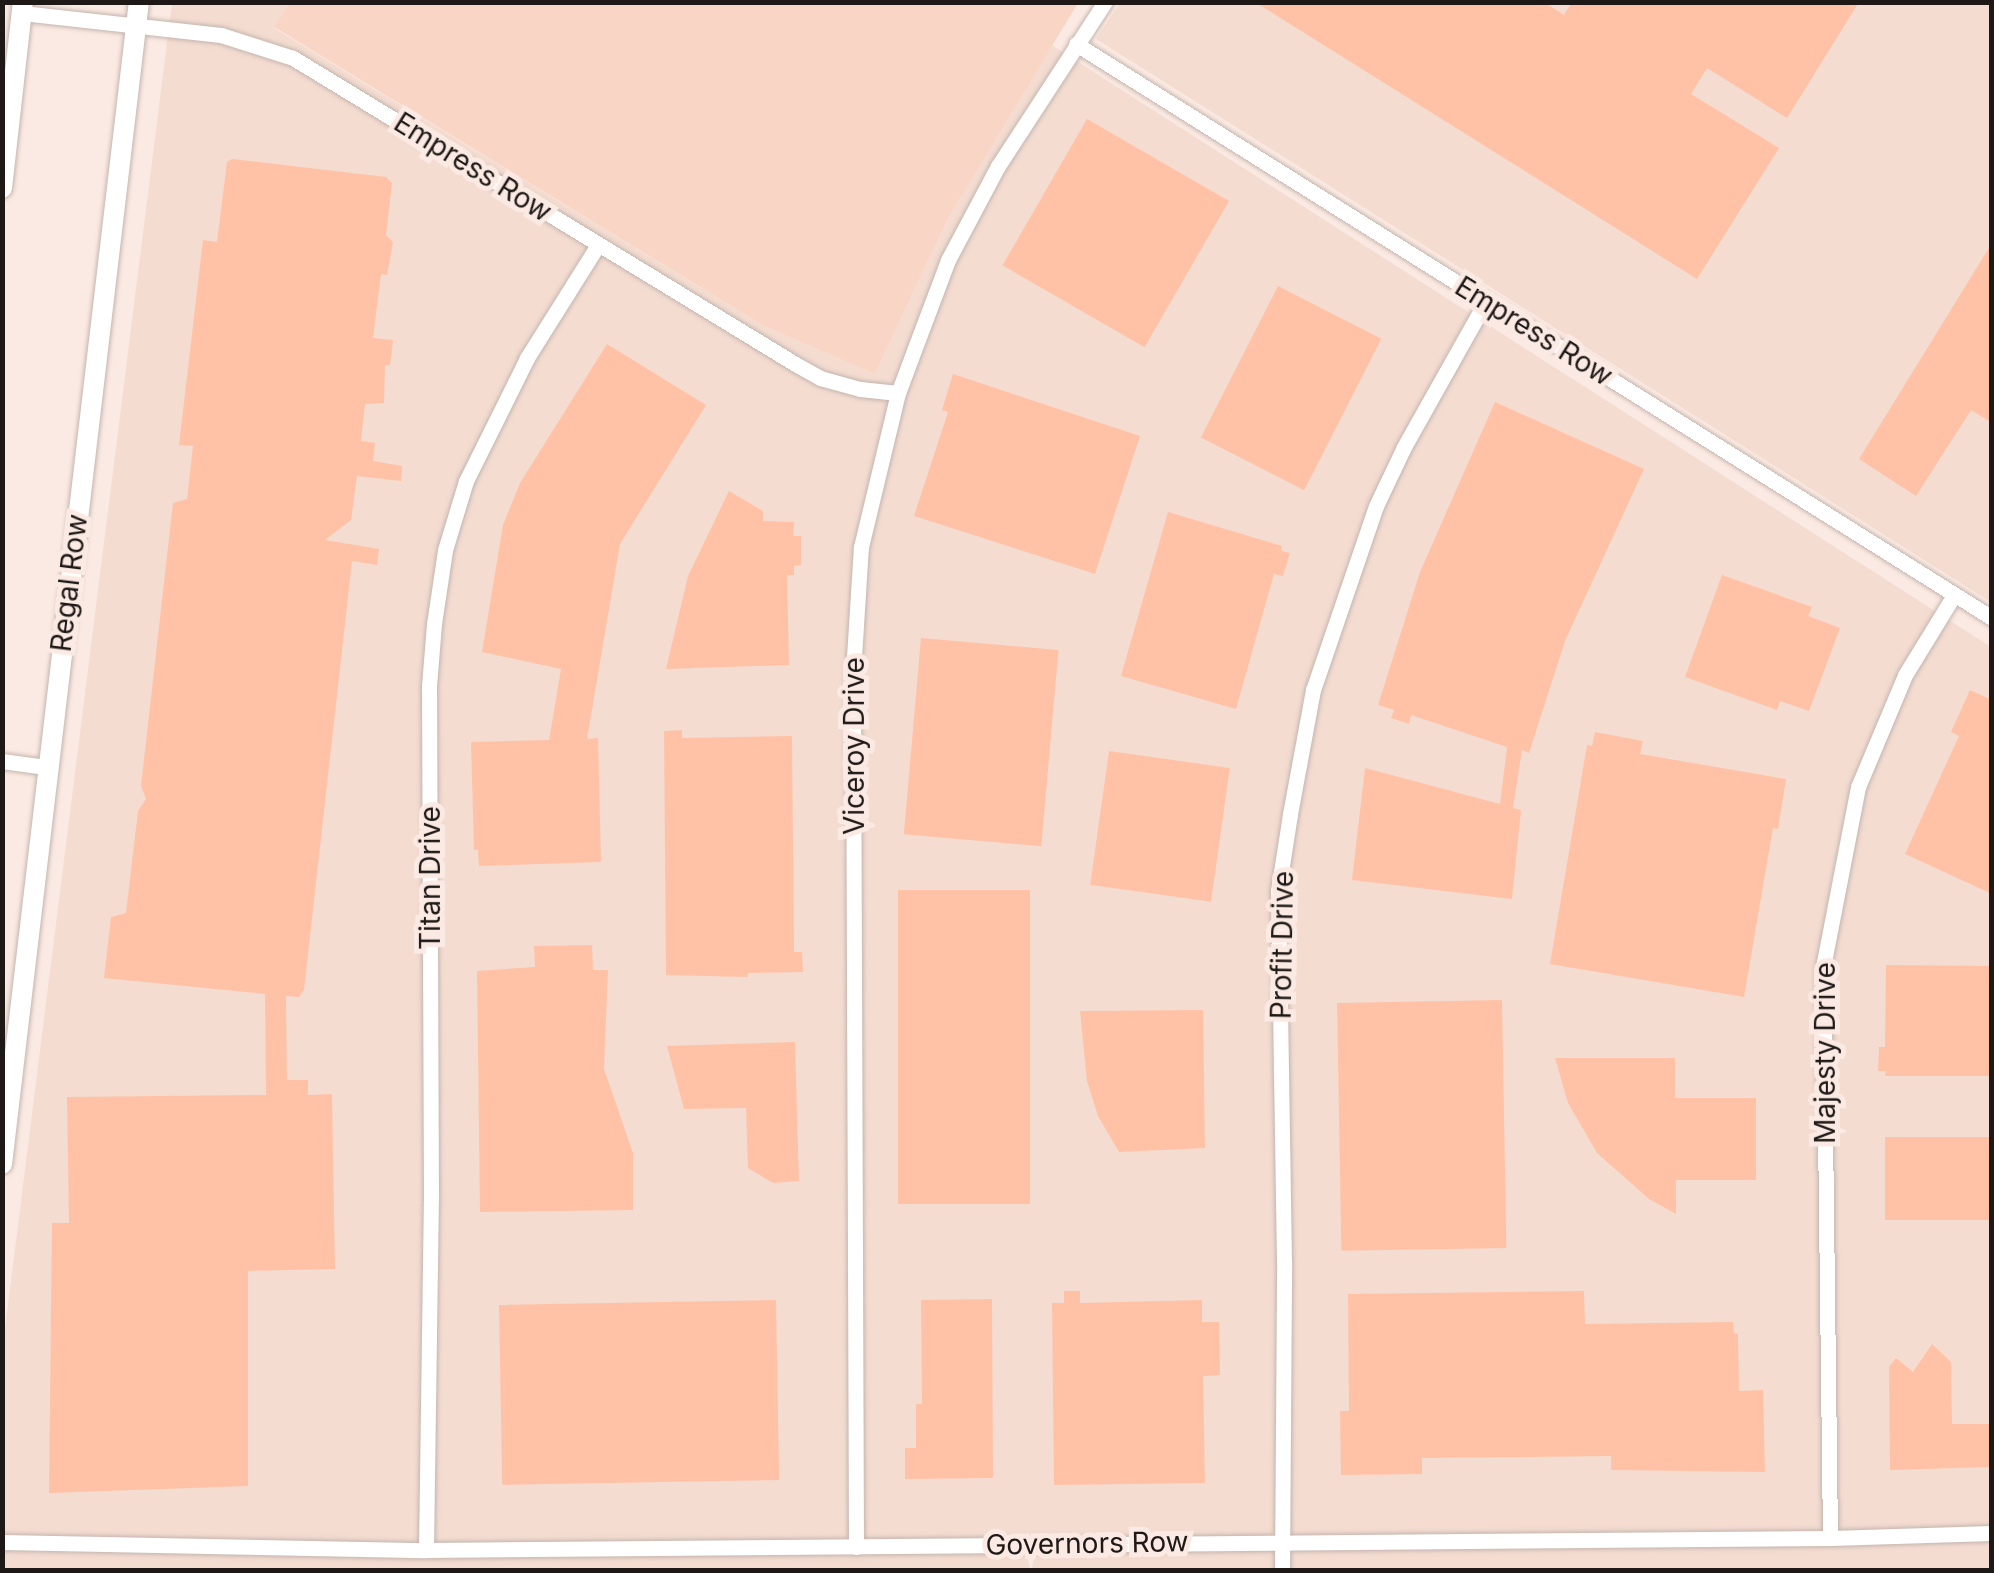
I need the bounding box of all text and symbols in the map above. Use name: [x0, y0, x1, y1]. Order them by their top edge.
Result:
street label: Empress Row: [388, 105, 558, 229]
street label: Empress Row: [1449, 269, 1619, 393]
street label: Regal Row: [44, 512, 94, 654]
street label: Viceroy Drive: [837, 657, 871, 835]
street label: Titan Drive: [413, 806, 447, 950]
street label: Profit Drive: [1264, 871, 1300, 1019]
street label: Majesty Drive: [1808, 962, 1842, 1144]
street label: Governors Row: [985, 1524, 1189, 1562]

